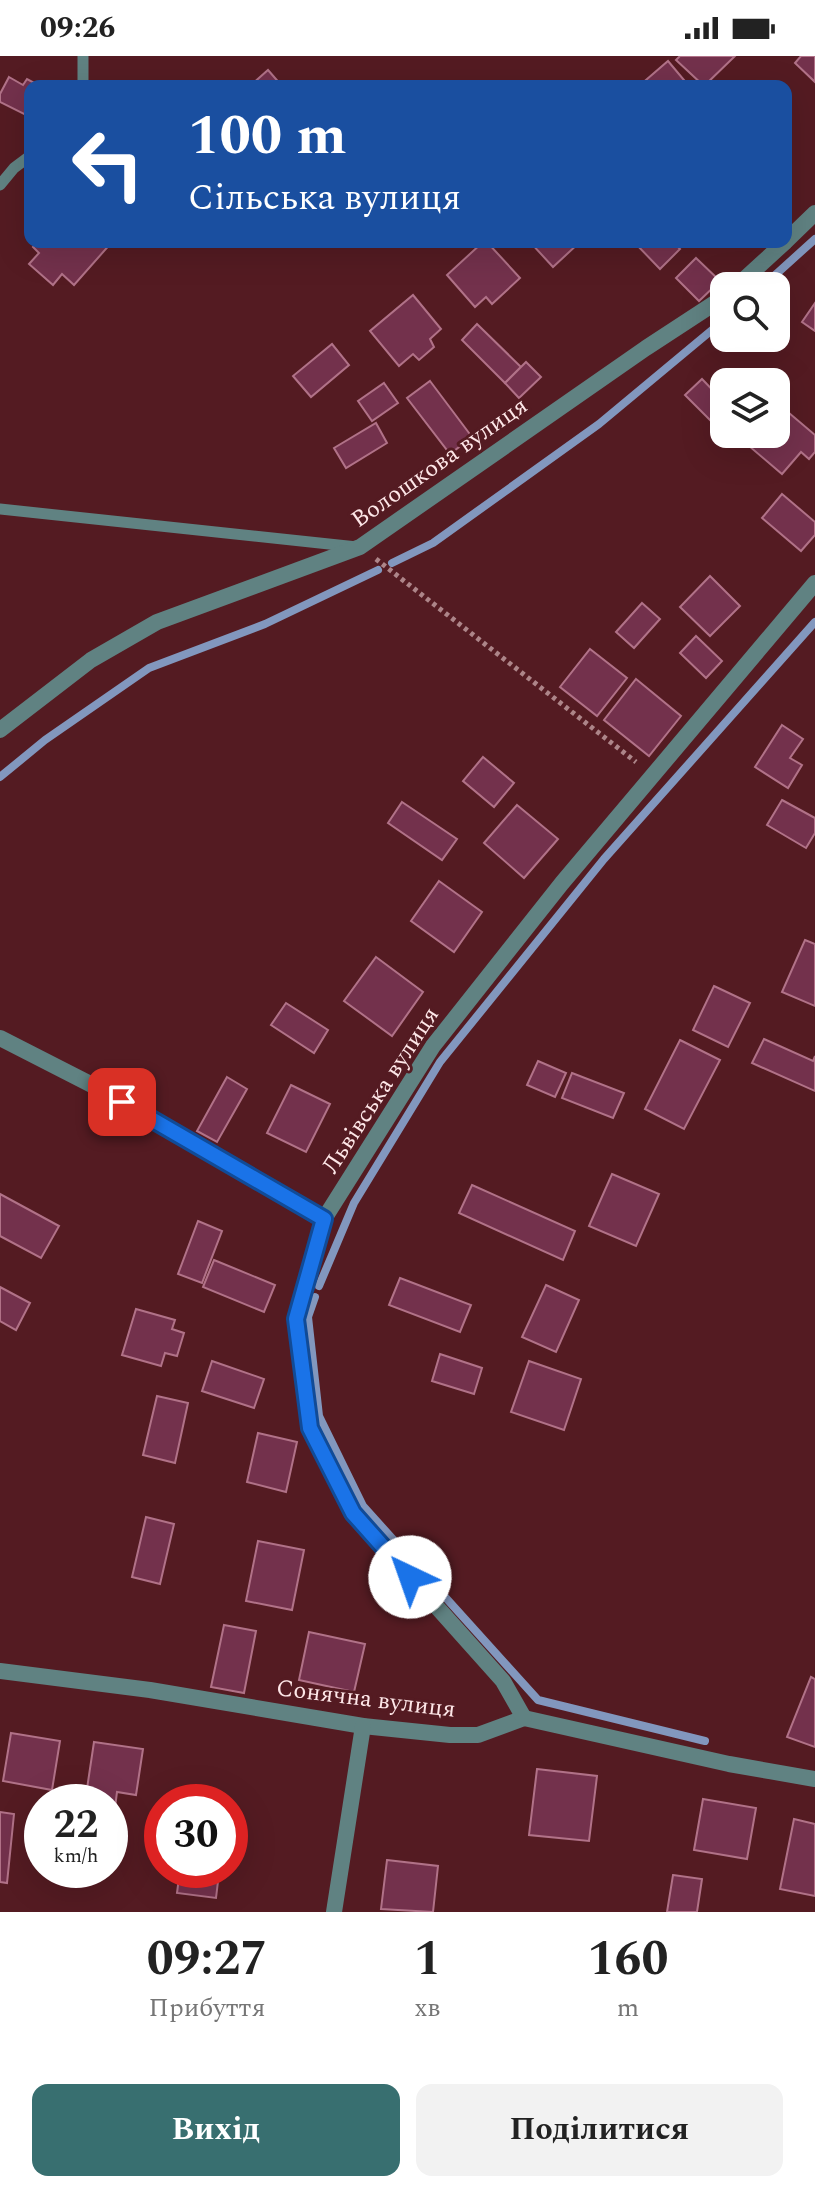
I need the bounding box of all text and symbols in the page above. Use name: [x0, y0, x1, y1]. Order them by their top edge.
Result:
text: 09:26: [40, 5, 115, 51]
text: 100 m: [188, 94, 347, 179]
icon: left: [56, 112, 160, 216]
text: Сільська вулиця: [188, 171, 461, 226]
map controls: [710, 272, 790, 448]
button: search: [710, 272, 790, 352]
button: layers: [710, 368, 790, 448]
street label: Волошкова вулиця: [344, 388, 535, 537]
street label: Львівська вулиця: [313, 1000, 449, 1181]
pin: [88, 1068, 156, 1136]
icon: arrive: [100, 1080, 144, 1124]
position arrow: [368, 1535, 452, 1619]
street label: Сонячна вулиця: [274, 1670, 458, 1728]
speed limit sign: 30: [144, 1784, 248, 1888]
text: 22: [54, 1795, 98, 1856]
text: km/h: [54, 1841, 99, 1871]
text: 09:27: [147, 1923, 267, 1996]
text: 1: [414, 1923, 441, 1996]
text: 160: [588, 1923, 668, 1996]
text: Прибуття: [149, 1988, 265, 2028]
text: хв: [414, 1988, 440, 2028]
text: m: [617, 1988, 639, 2028]
button: Вихід: [32, 2084, 400, 2176]
button: Поділитися: [416, 2084, 783, 2176]

